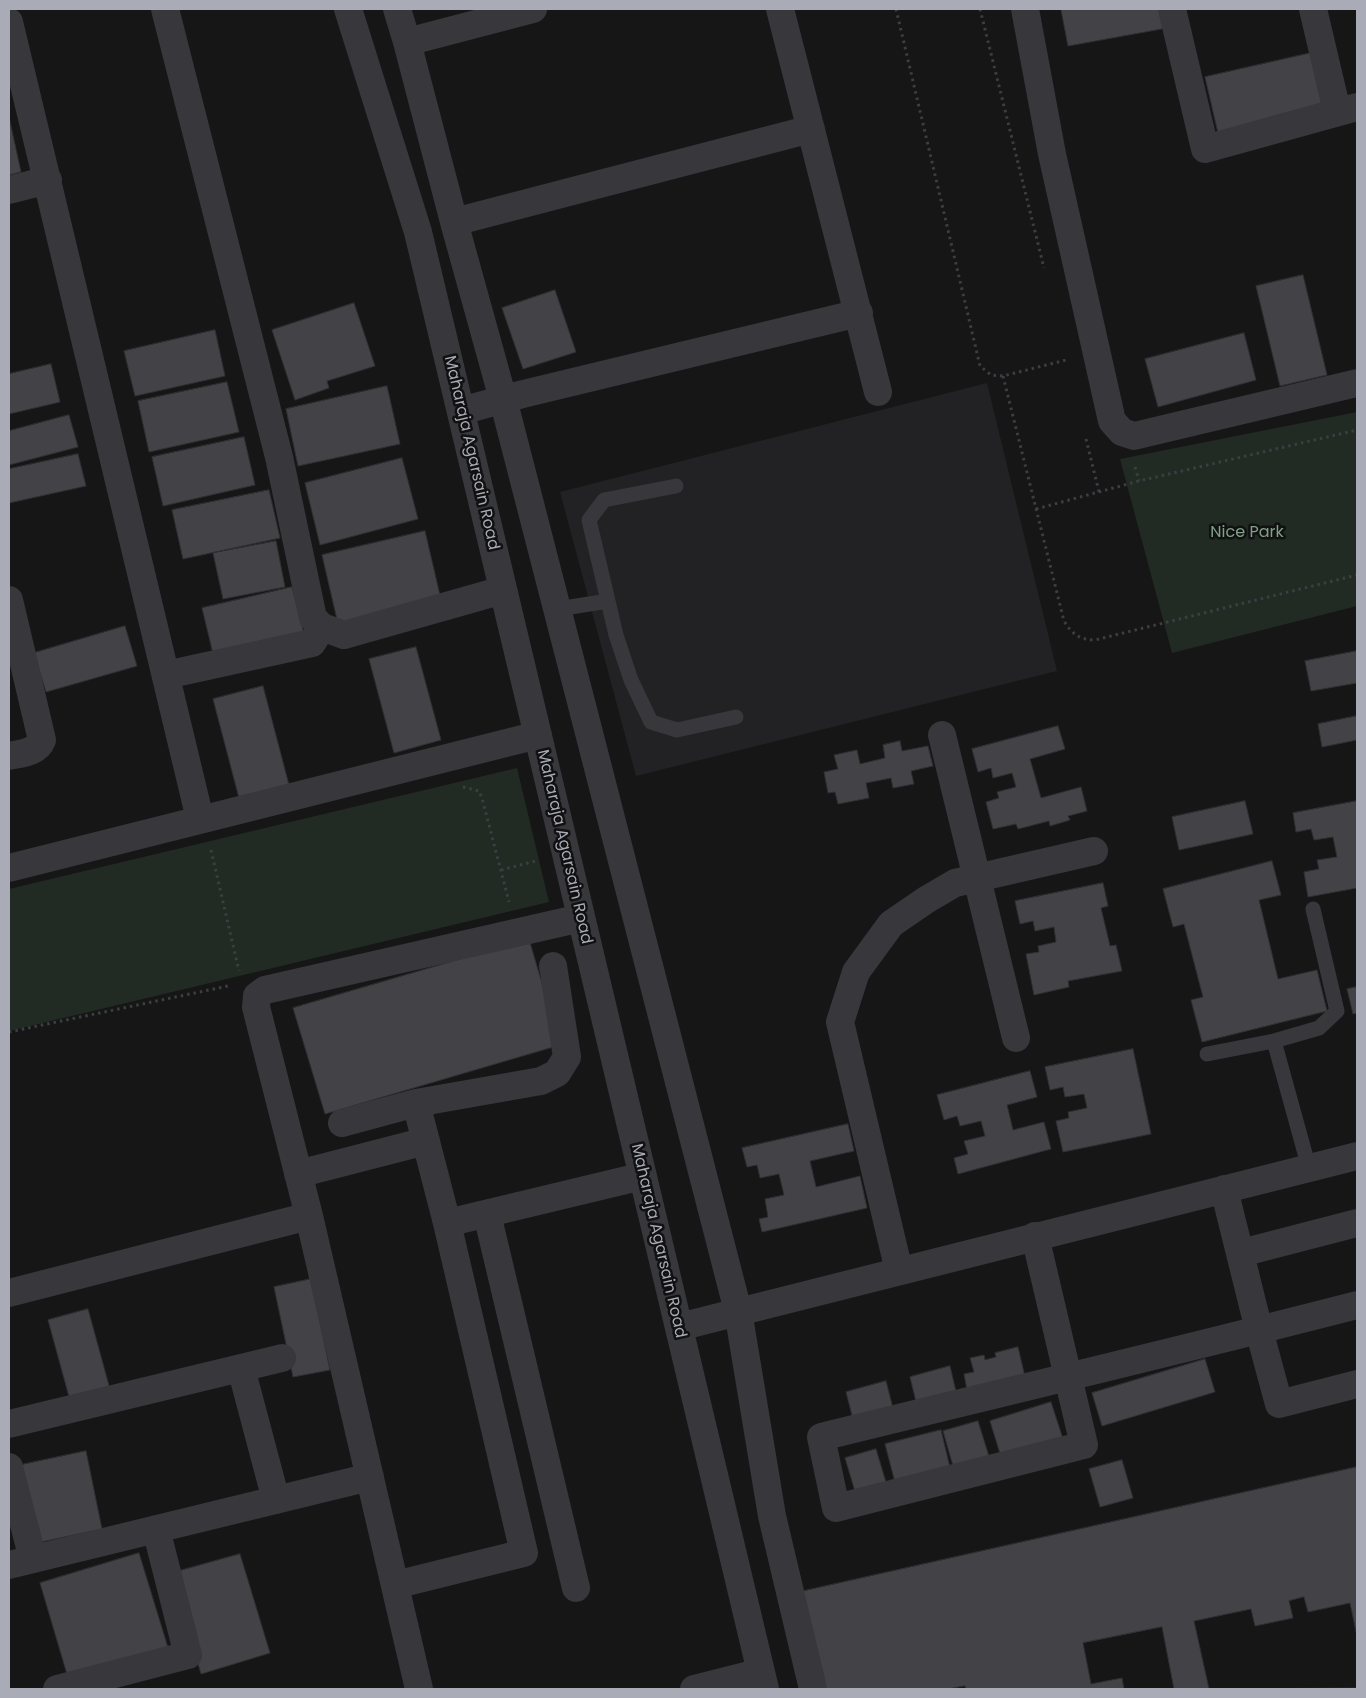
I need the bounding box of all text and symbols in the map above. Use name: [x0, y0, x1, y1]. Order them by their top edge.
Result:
street label: Maharaja Agarsain Road: [439, 354, 503, 552]
park label: Nice Park: [1210, 523, 1284, 543]
street label: Maharaja Agarsain Road: [532, 748, 596, 946]
street label: Maharaja Agarsain Road: [626, 1142, 690, 1340]

